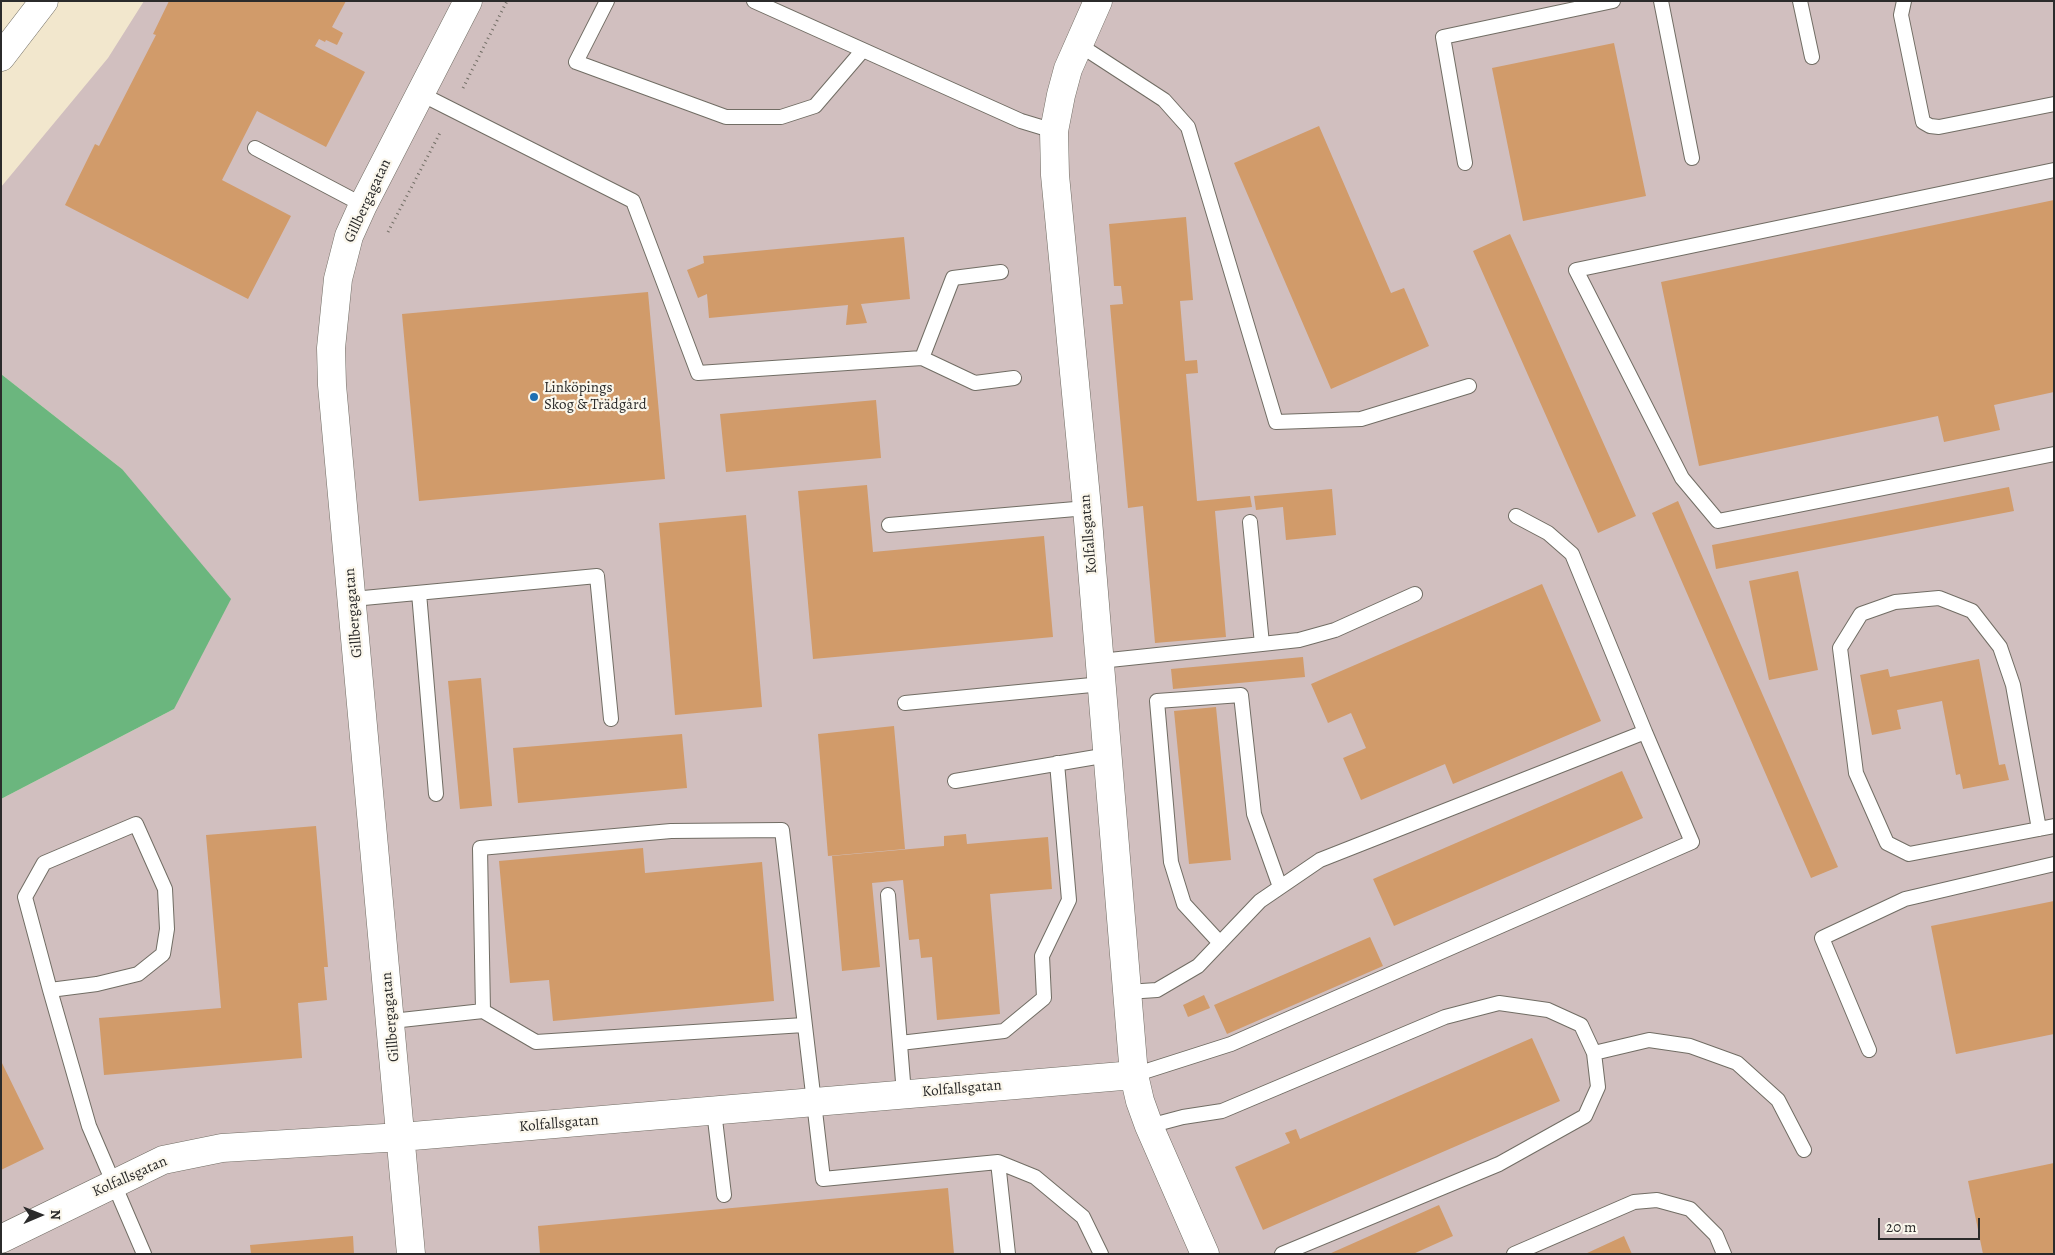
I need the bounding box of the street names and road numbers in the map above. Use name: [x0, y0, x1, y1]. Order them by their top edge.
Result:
street label: Gillbergagatan: [341, 156, 395, 246]
street label: Kolfallsgatan: [1077, 494, 1101, 574]
street label: Gillbergagatan: [341, 567, 367, 659]
street label: Gillbergagatan: [378, 971, 404, 1063]
street label: Kolfallsgatan: [922, 1077, 1002, 1101]
street label: Kolfallsgatan: [519, 1112, 599, 1136]
street label: Kolfallsgatan: [90, 1153, 170, 1201]

